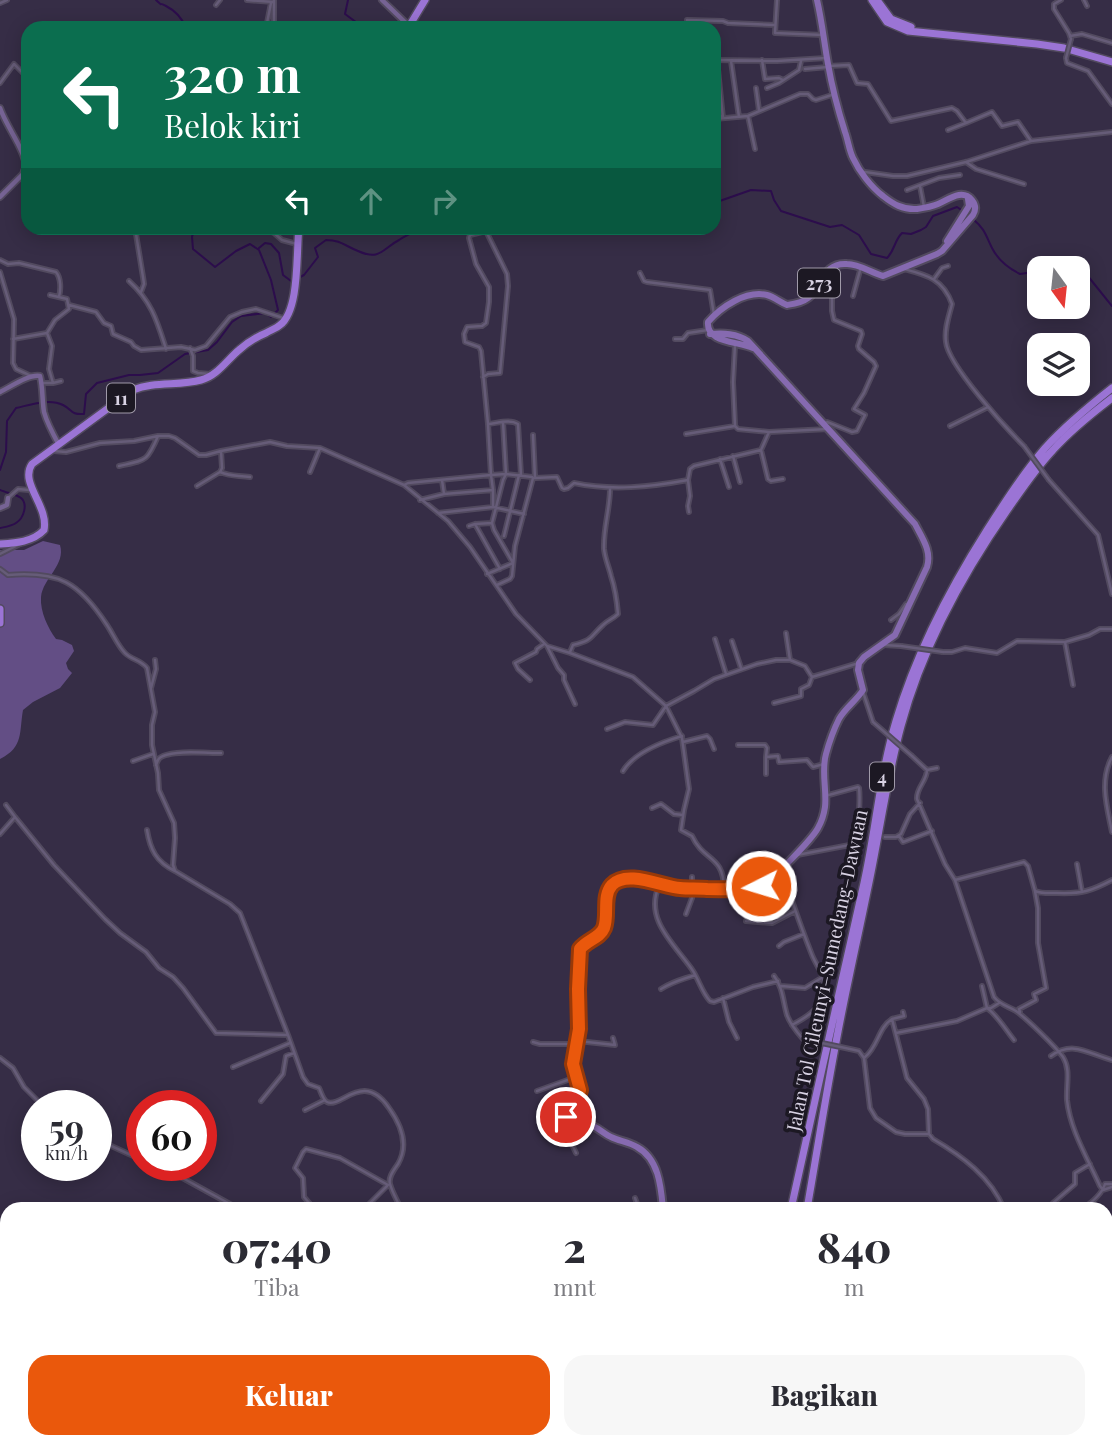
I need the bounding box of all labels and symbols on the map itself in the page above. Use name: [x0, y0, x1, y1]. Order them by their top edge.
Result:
north arrow: [1027, 256, 1090, 318]
road number: 273: [798, 268, 840, 298]
road number: 11: [107, 384, 135, 412]
road number: 4: [870, 762, 894, 792]
street label: Jalan Tol Cileunyi–Sumedang–Dawuan: [779, 806, 873, 1134]
position arrow: [724, 849, 798, 923]
pin: [536, 1087, 596, 1147]
speed limit sign: 60: [126, 1090, 217, 1181]

